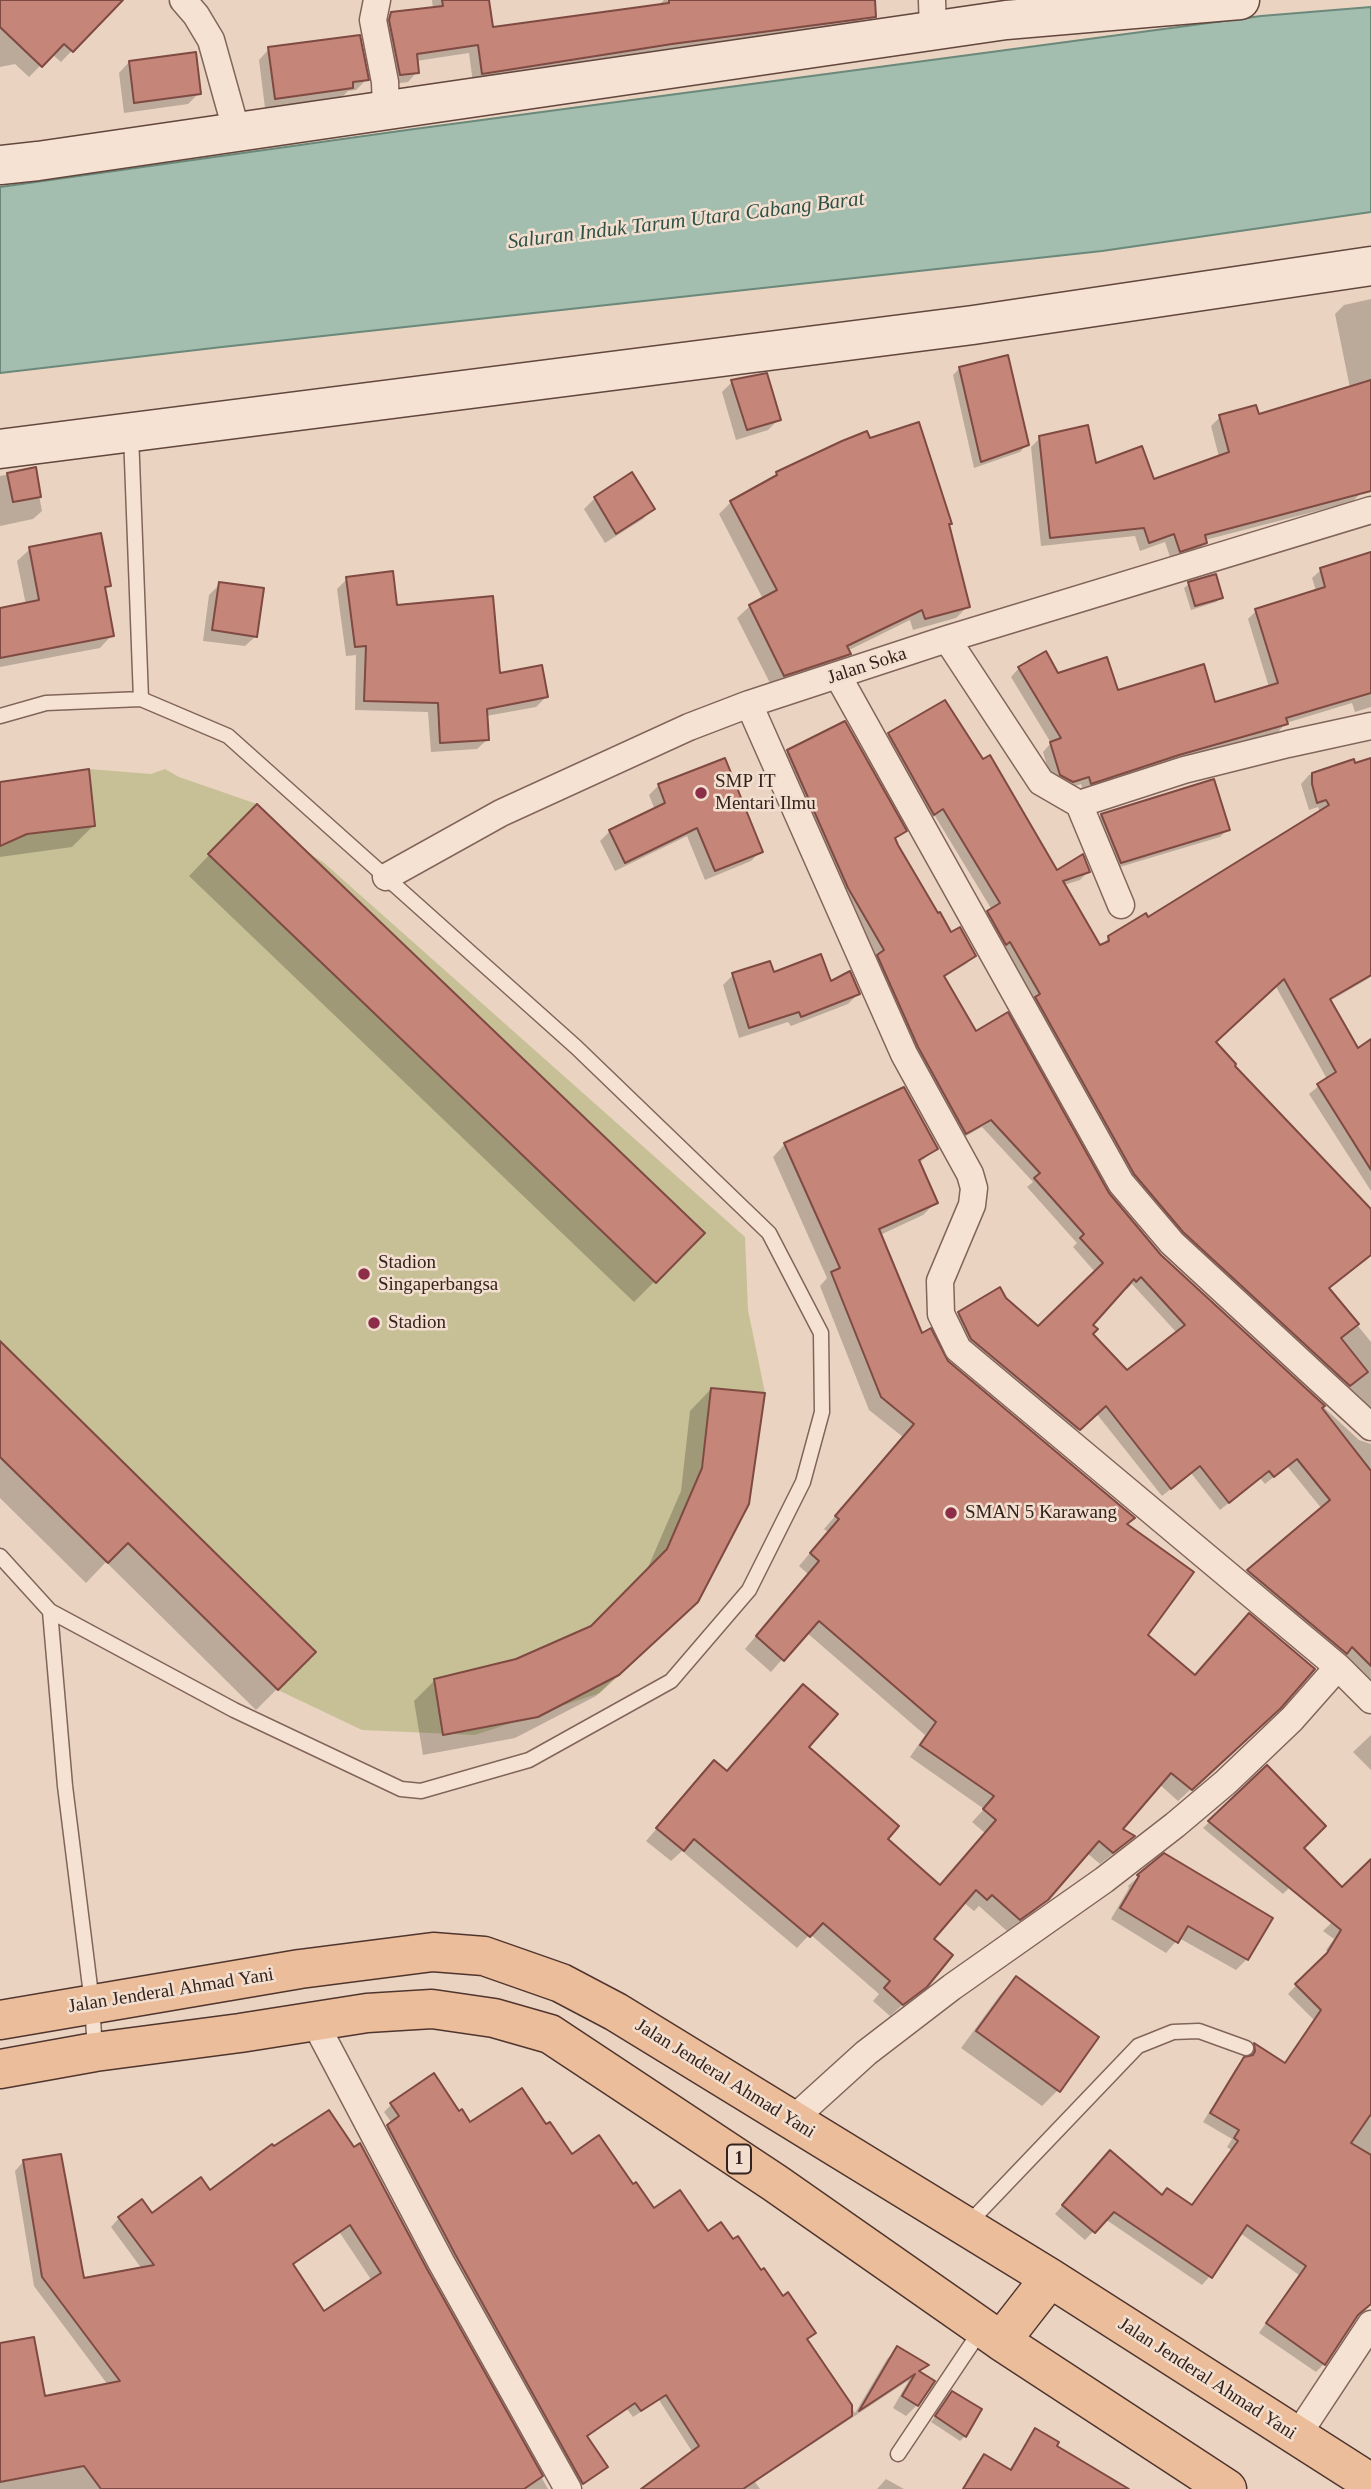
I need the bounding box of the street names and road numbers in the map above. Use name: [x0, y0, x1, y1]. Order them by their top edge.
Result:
street label: Jalan Soka: [825, 643, 909, 689]
street label: Jalan Jenderal Ahmad Yani: [67, 1964, 275, 2018]
street label: Jalan Jenderal Ahmad Yani: [631, 2014, 819, 2144]
road number: 1: [727, 2144, 751, 2174]
street label: Jalan Jenderal Ahmad Yani: [1114, 2313, 1300, 2445]

